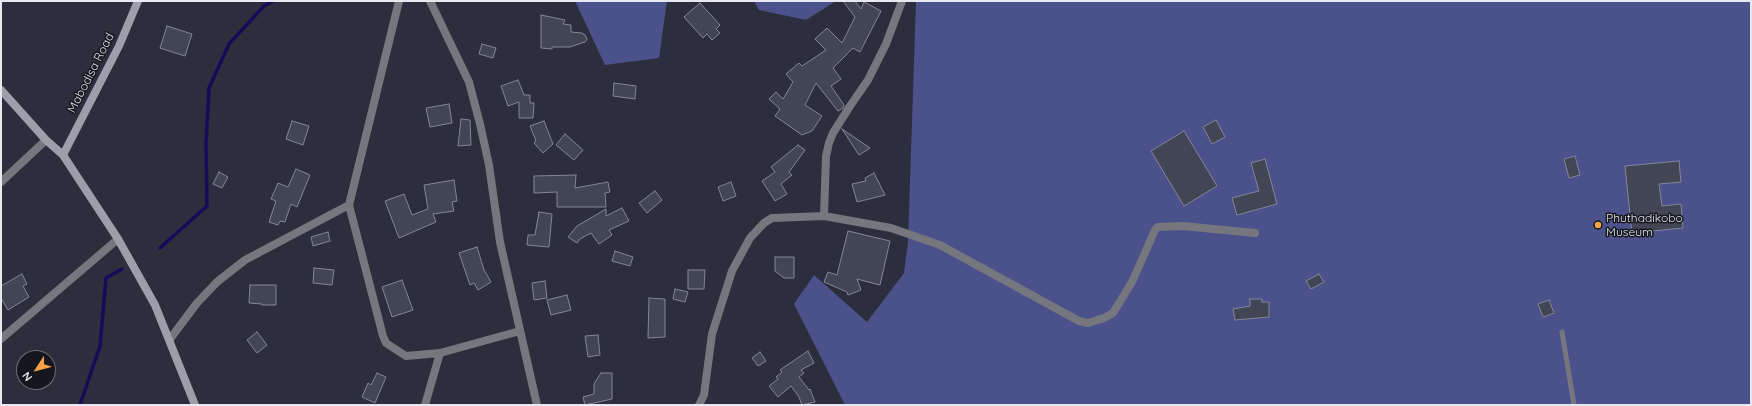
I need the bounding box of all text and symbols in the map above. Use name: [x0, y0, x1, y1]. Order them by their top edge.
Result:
street label: Mabodisa Road: [65, 31, 117, 115]
place label: Phuthadikobo Museum: [1606, 211, 1683, 239]
marker: Phuthadikobo Museum: [1593, 220, 1603, 230]
north arrow: [16, 350, 56, 390]
text: N: [19, 369, 35, 384]

